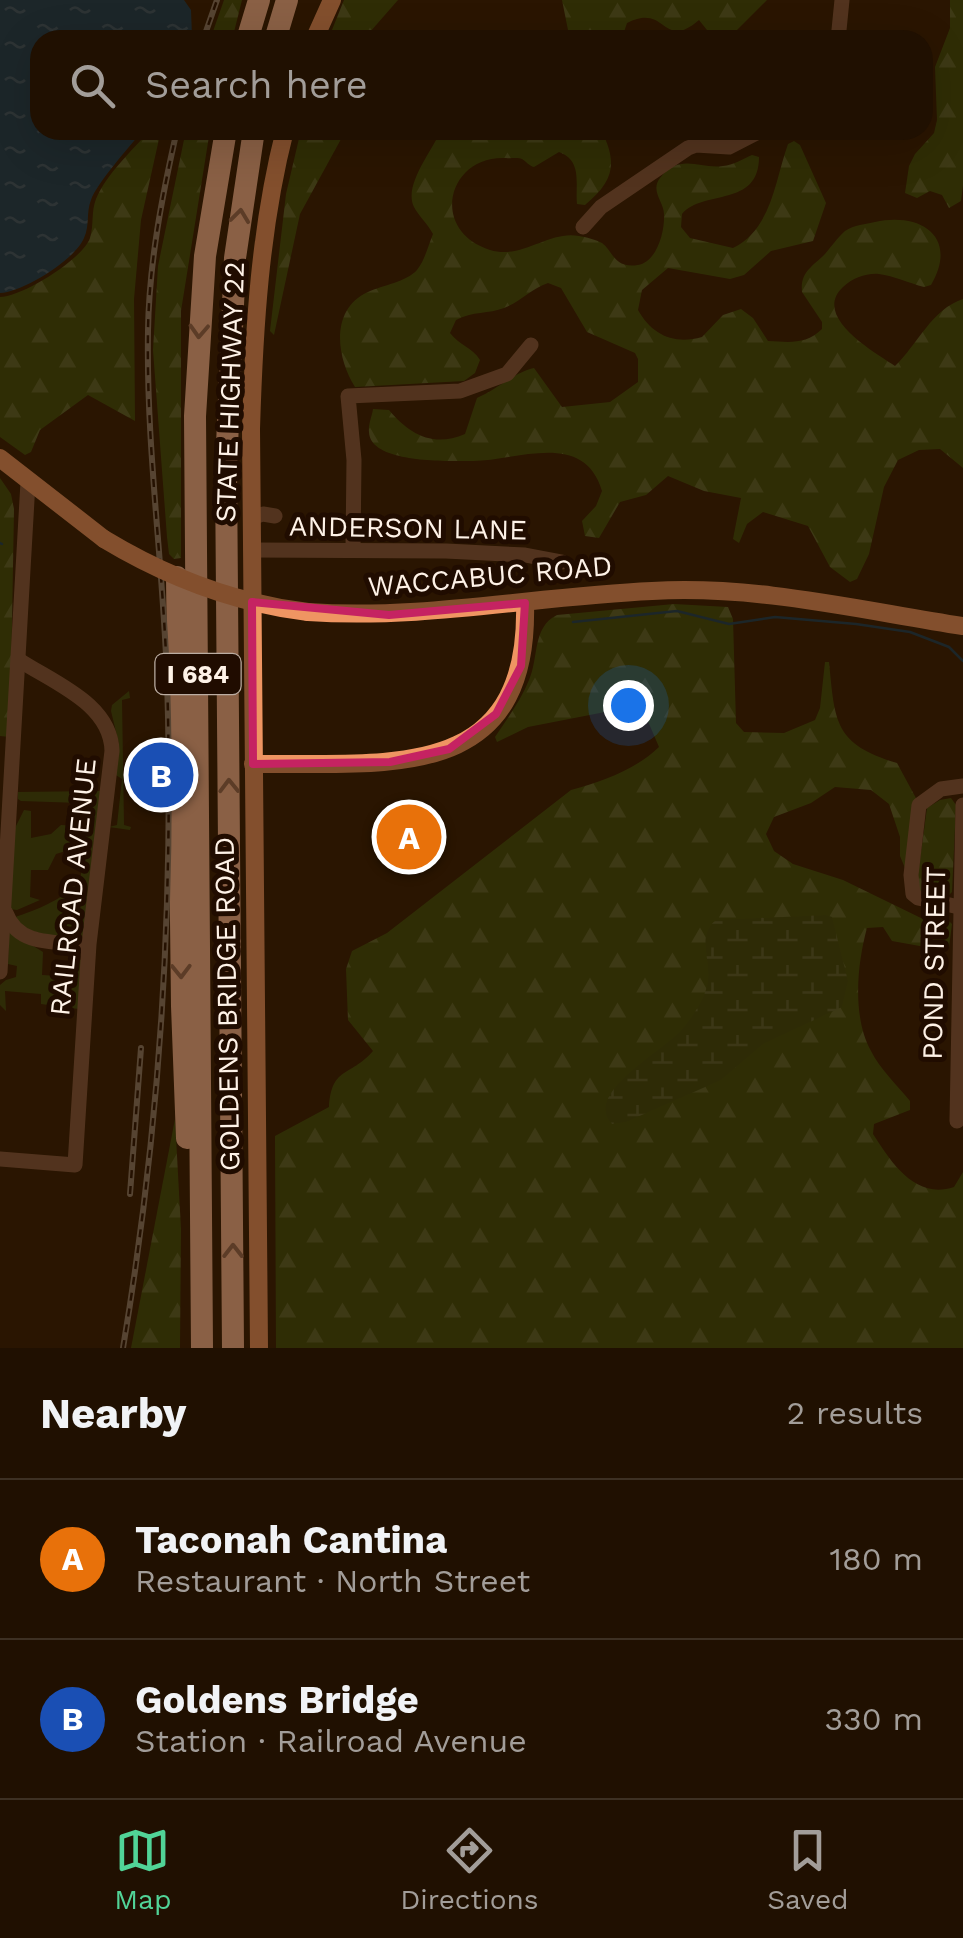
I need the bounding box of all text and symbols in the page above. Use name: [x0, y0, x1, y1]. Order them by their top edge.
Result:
search box: [30, 30, 933, 140]
icon: search: [65, 58, 120, 113]
text: Search here: [145, 63, 368, 107]
one-way arrow: [229, 208, 250, 224]
street label: STATE HIGHWAY 22: [209, 261, 251, 523]
one-way arrow: [189, 323, 210, 339]
street label: ANDERSON LANE: [289, 509, 527, 547]
street label: WACCABUC ROAD: [367, 549, 613, 603]
road number: I 684: [156, 654, 240, 694]
your location: [603, 680, 654, 731]
pin: B: [128, 738, 194, 812]
street label: RAILROAD AVENUE: [43, 756, 103, 1018]
one-way arrow: [218, 777, 240, 792]
pin: A: [376, 800, 442, 874]
street label: GOLDENS BRIDGE ROAD: [208, 836, 246, 1172]
street label: POND STREET: [916, 866, 952, 1060]
one-way arrow: [170, 964, 192, 980]
one-way arrow: [222, 1242, 244, 1258]
text: Nearby: [40, 1389, 187, 1438]
text: 2 results: [786, 1394, 923, 1432]
text: Taconah Cantina: [135, 1518, 447, 1562]
text: A: [62, 1540, 83, 1578]
text: 180 m: [829, 1540, 923, 1578]
text: Restaurant · North Street: [135, 1562, 530, 1600]
text: Goldens Bridge: [135, 1678, 419, 1722]
text: B: [62, 1700, 83, 1738]
text: 330 m: [824, 1700, 923, 1738]
text: Station · Railroad Avenue: [135, 1722, 527, 1760]
tab: Map: [114, 1823, 172, 1916]
tab: Directions: [400, 1823, 539, 1916]
tab: Saved: [767, 1823, 849, 1916]

